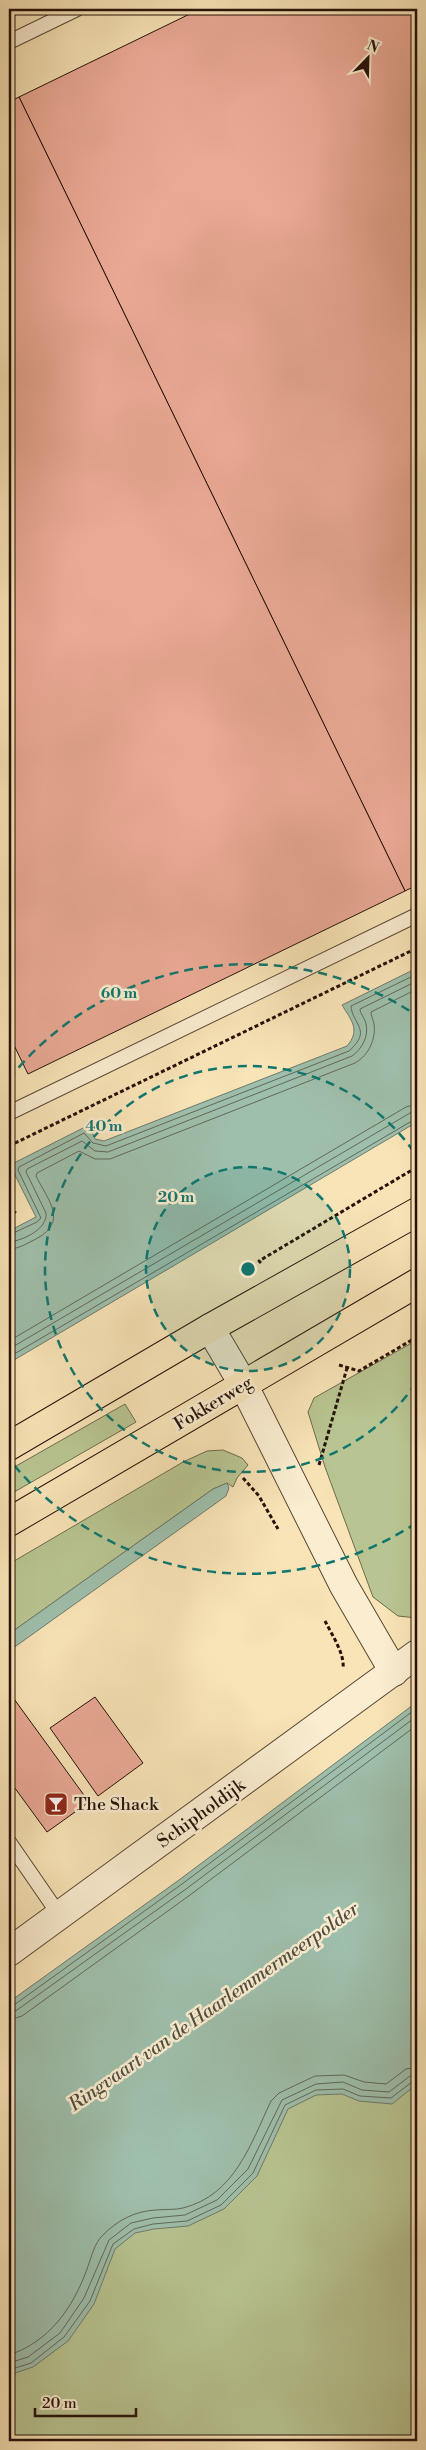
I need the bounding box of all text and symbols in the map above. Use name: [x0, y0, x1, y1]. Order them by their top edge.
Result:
north arrow: [344, 32, 394, 82]
text: N: [364, 37, 381, 57]
text: 60 m: [101, 984, 138, 1003]
text: 40 m: [85, 1117, 123, 1136]
text: 20 m: [158, 1188, 195, 1207]
centre of rings: [239, 1260, 257, 1278]
street label: Fokkerweg: [170, 1371, 257, 1436]
street label: Schipholdijk: [153, 1773, 251, 1853]
bar icon: The Shack: [43, 1791, 69, 1817]
place label: The Shack: [74, 1793, 160, 1816]
water label: Ringvaart van de Haarlemmermeerpolder: [63, 1896, 364, 2117]
scale bar: [35, 2385, 136, 2417]
text: 20 m: [42, 2394, 77, 2413]

